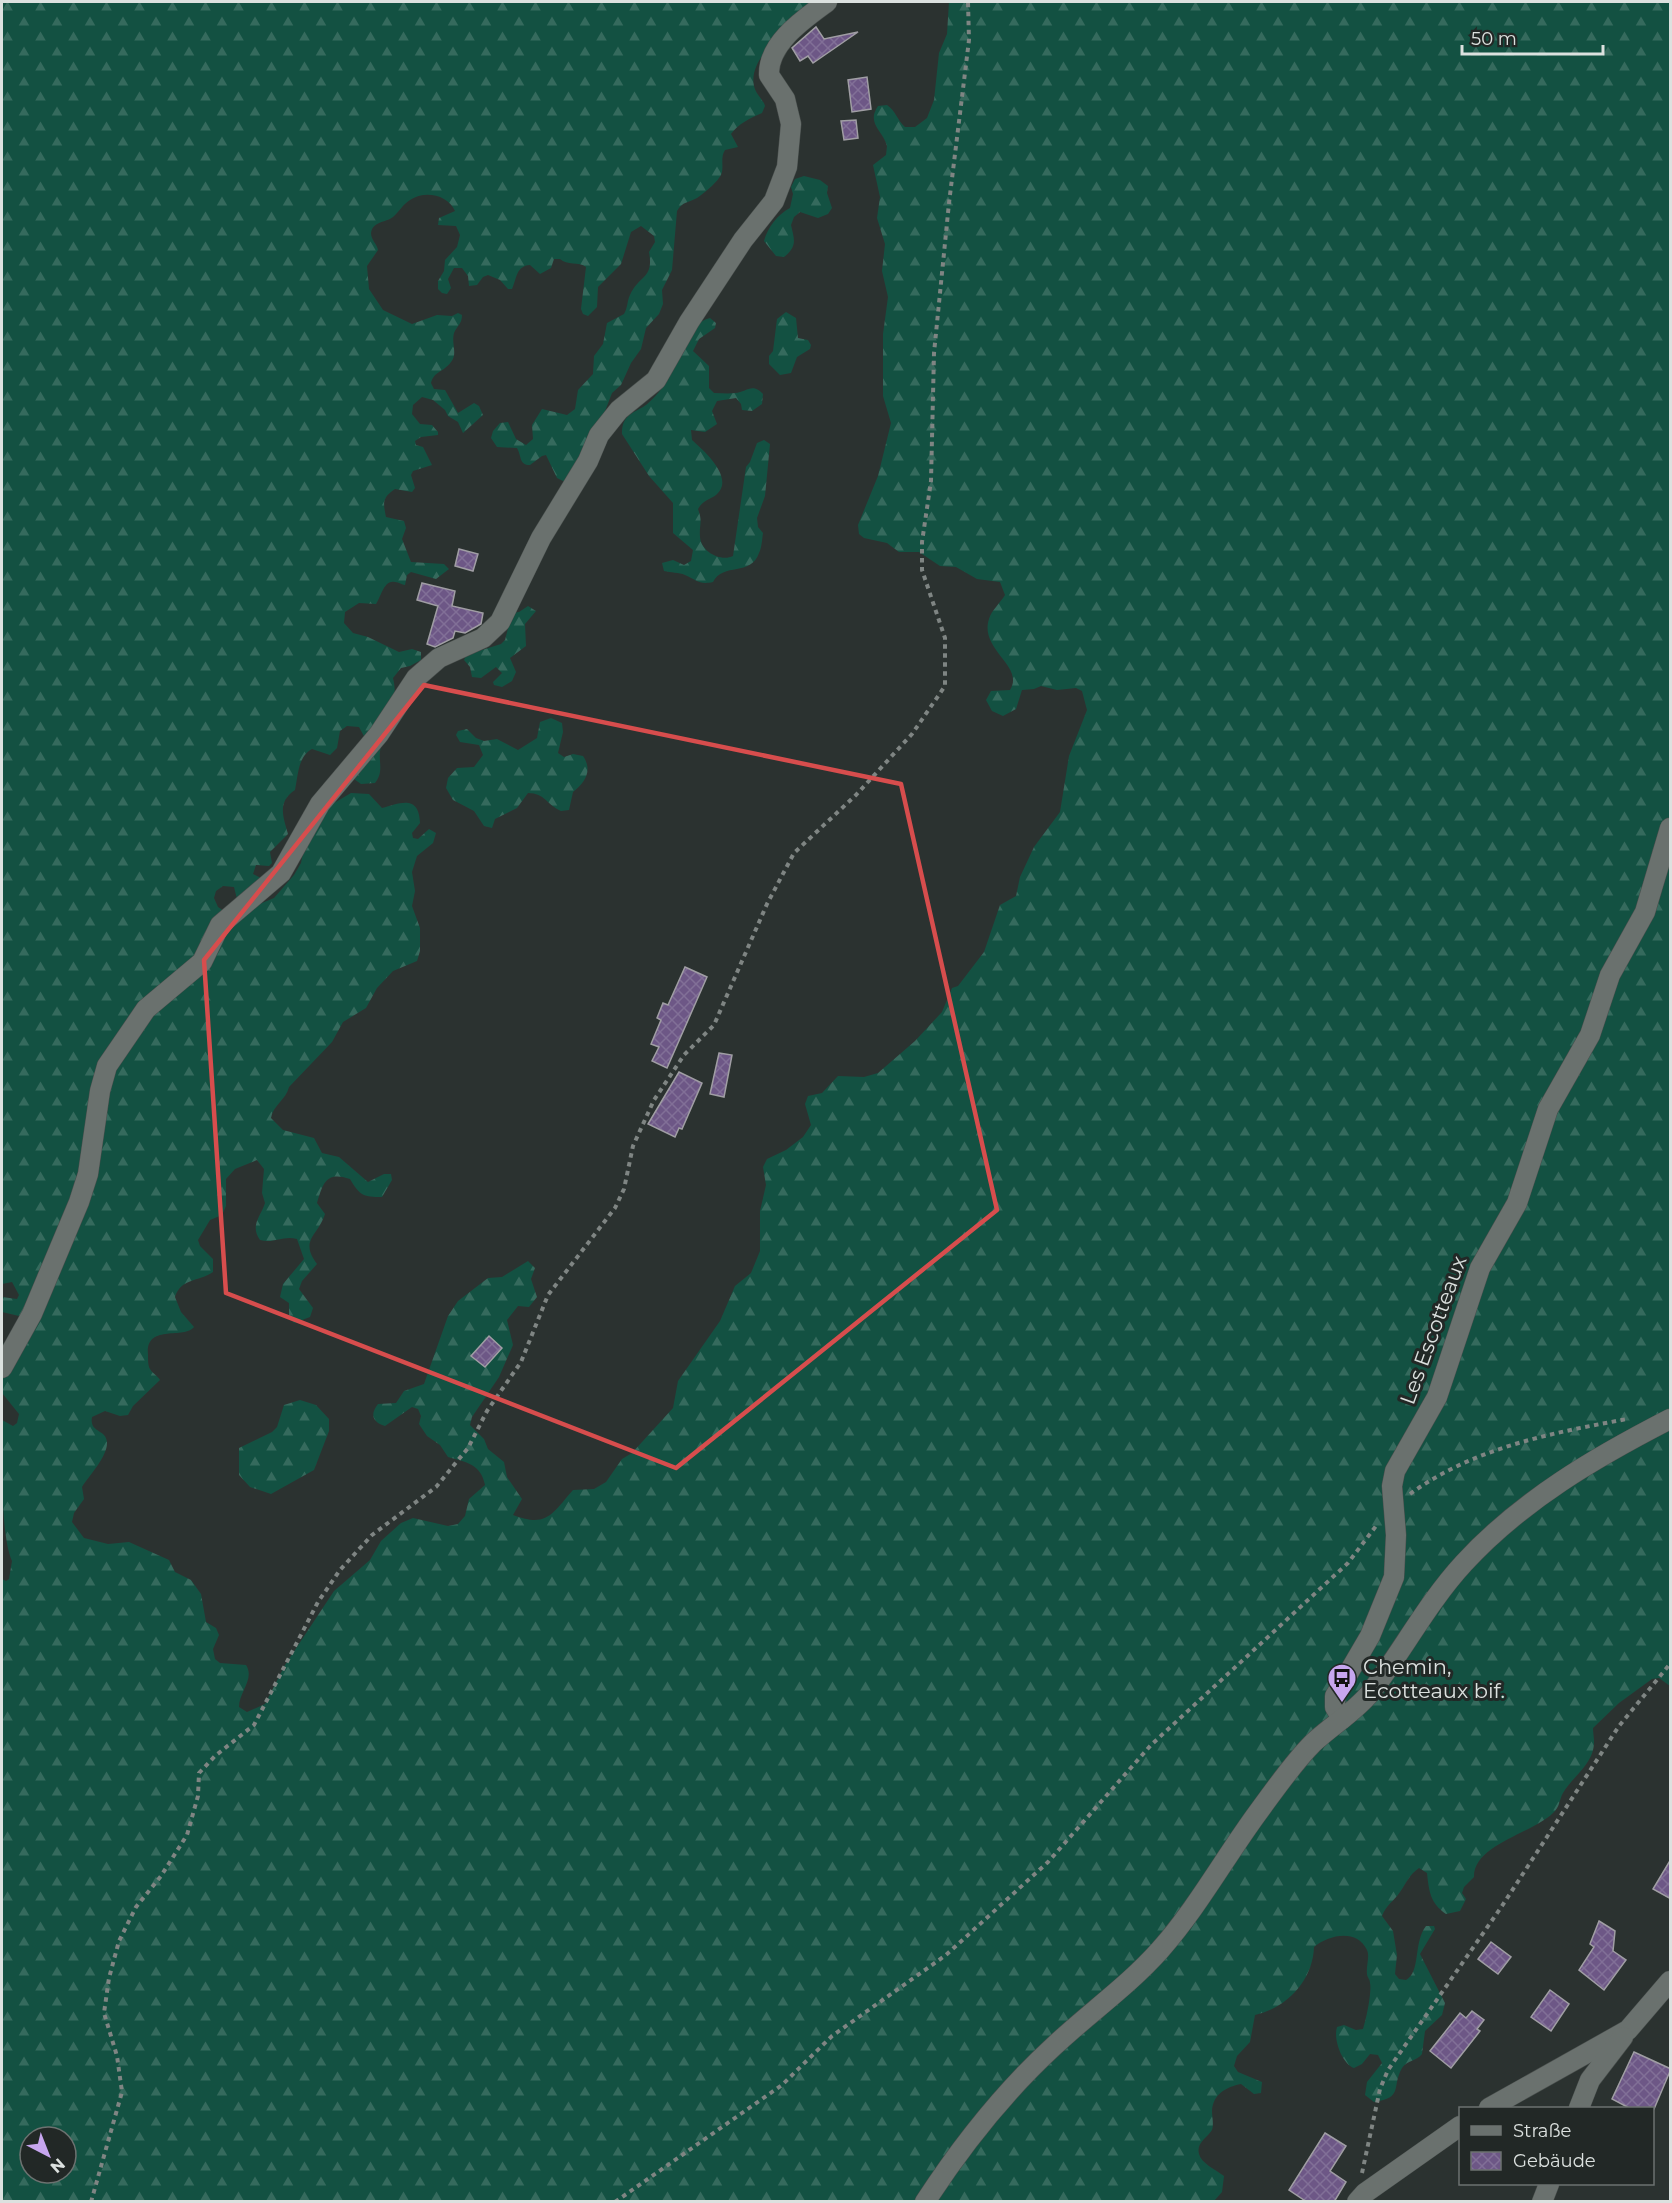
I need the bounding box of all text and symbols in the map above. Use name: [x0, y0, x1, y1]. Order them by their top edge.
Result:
scale bar: [1462, 18, 1603, 56]
text: 50 m: [1471, 28, 1517, 50]
street label: Les Escotteaux: [1395, 1252, 1471, 1408]
place label: Chemin, Ecotteaux bif.: [1363, 1654, 1505, 1703]
bus stop icon: Chemin, Ecotteaux bif.: [1326, 1662, 1358, 1704]
legend: [1459, 2107, 1654, 2185]
text: Straße: [1513, 2120, 1572, 2142]
north arrow: [18, 2125, 78, 2185]
text: Gebäude: [1513, 2150, 1596, 2172]
text: N: [47, 2154, 69, 2177]

